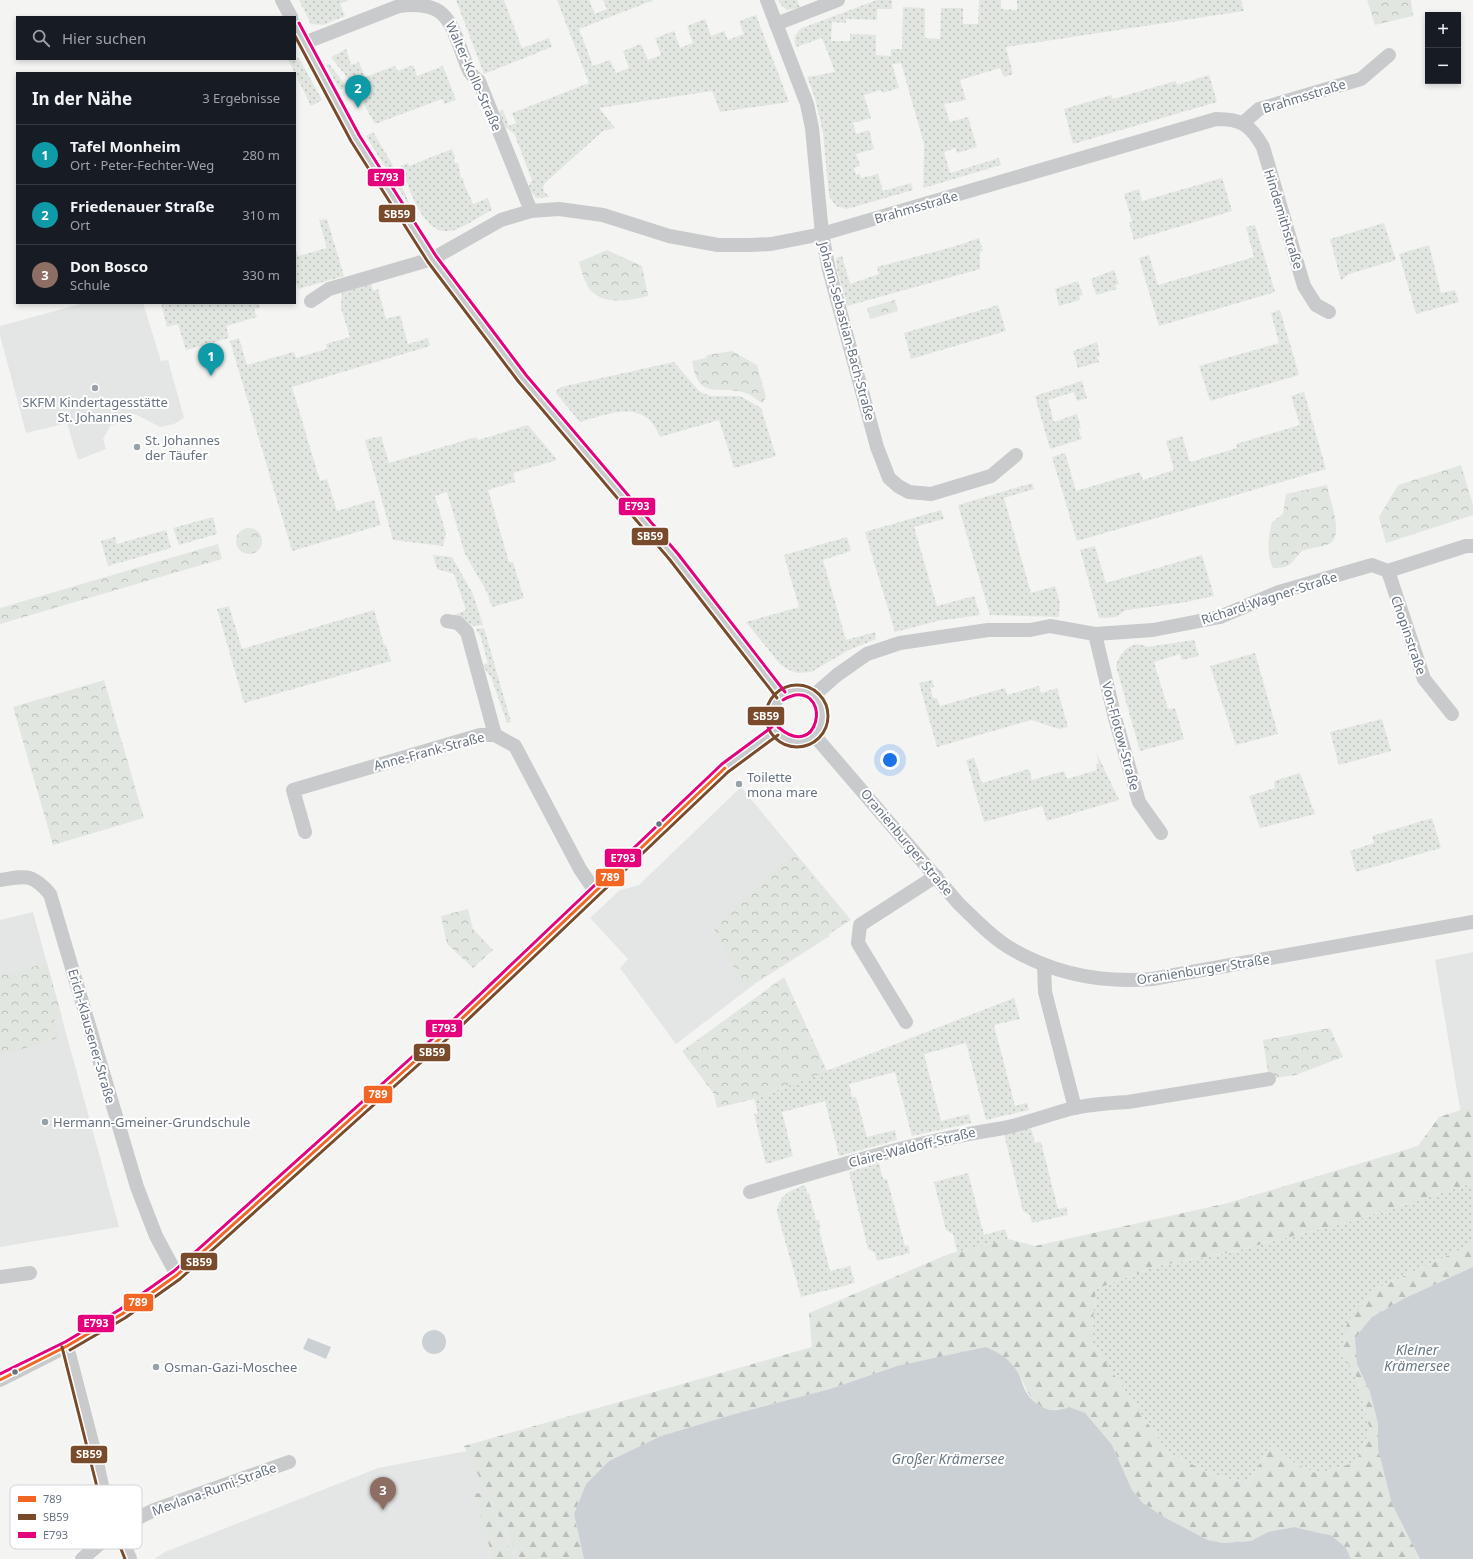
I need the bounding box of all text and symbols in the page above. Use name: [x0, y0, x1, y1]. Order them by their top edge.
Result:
map controls: [1425, 12, 1461, 84]
button: +: [1425, 12, 1461, 48]
search box: [16, 16, 296, 60]
street label: Walter-Kollo-Straße: [442, 18, 506, 134]
icon: search: [30, 27, 52, 49]
text: Hier suchen: [62, 28, 146, 48]
button: −: [1425, 48, 1461, 84]
pin: 2: [345, 75, 371, 108]
street label: Brahmsstraße: [1260, 75, 1348, 117]
text: In der Nähe: [32, 87, 132, 110]
text: 3 Ergebnisse: [202, 89, 280, 107]
text: Tafel Monheim: [70, 136, 181, 156]
text: 1: [41, 146, 49, 164]
text: 280 m: [242, 146, 280, 164]
text: Ort · Peter-Fechter-Weg: [70, 156, 214, 174]
street label: Hindemithstraße: [1260, 167, 1308, 271]
line badge: E793: [367, 168, 405, 187]
text: E793: [373, 169, 399, 184]
street label: Brahmsstraße: [872, 186, 960, 228]
text: Friedenauer Straße: [70, 196, 215, 216]
line badge: SB59: [378, 204, 416, 223]
text: 2: [41, 206, 49, 224]
text: 310 m: [242, 206, 280, 224]
text: SB59: [384, 206, 410, 221]
text: Ort: [70, 216, 90, 234]
street label: Johann-Sebastian-Bach-Straße: [814, 238, 880, 422]
text: Don Bosco: [70, 256, 148, 276]
text: 3: [41, 266, 49, 284]
text: 330 m: [242, 266, 280, 284]
text: Schule: [70, 276, 110, 294]
pin: 1: [198, 343, 224, 376]
marker: SKFM Kindertagesstätte St. Johannes: [90, 383, 100, 393]
place label: SKFM Kindertagesstätte St. Johannes: [22, 393, 168, 426]
place label: St. Johannes der Täufer: [145, 431, 220, 464]
marker: St. Johannes der Täufer: [132, 442, 142, 452]
line badge: E793: [618, 497, 656, 516]
text: E793: [624, 498, 650, 513]
line badge: SB59: [631, 527, 669, 546]
text: SB59: [637, 528, 663, 543]
street label: Richard-Wagner-Straße: [1199, 567, 1339, 629]
street label: Chopinstraße: [1387, 593, 1431, 677]
street label: Von-Flotow-Straße: [1098, 680, 1144, 792]
line badge: SB59: [747, 706, 785, 726]
text: SB59: [753, 708, 779, 723]
street label: Anne-Frank-Straße: [372, 728, 486, 774]
your location: [880, 750, 900, 770]
place label: Toilette mona mare: [747, 768, 818, 801]
marker: Toilette mona mare: [734, 779, 744, 789]
street label: Oranienburger Straße: [857, 785, 957, 899]
unlabelled marker: [654, 819, 664, 829]
line badge: E793: [604, 848, 642, 868]
text: E793: [610, 850, 636, 865]
line badge: 789: [595, 868, 625, 887]
text: 789: [601, 869, 619, 884]
street label: Oranienburger Straße: [1135, 950, 1271, 988]
street label: Erich-Klausener-Straße: [64, 967, 120, 1105]
line badge: E793: [425, 1019, 463, 1038]
text: E793: [431, 1020, 457, 1035]
line badge: SB59: [413, 1043, 451, 1062]
text: SB59: [419, 1044, 445, 1059]
line badge: 789: [363, 1085, 393, 1104]
text: 789: [369, 1086, 387, 1101]
place label: Hermann-Gmeiner-Grundschule: [53, 1113, 250, 1131]
marker: Hermann-Gmeiner-Grundschule: [40, 1117, 50, 1127]
street label: Claire-Waldoff-Straße: [847, 1123, 977, 1171]
line badge: SB59: [180, 1252, 218, 1271]
text: SB59: [186, 1254, 212, 1269]
line badge: 789: [123, 1293, 154, 1312]
text: 789: [129, 1294, 147, 1309]
line badge: E793: [77, 1314, 115, 1333]
text: E793: [83, 1315, 109, 1330]
water label: Kleiner Krämersee: [1384, 1340, 1450, 1375]
place label: Osman-Gazi-Moschee: [164, 1358, 297, 1376]
marker: Osman-Gazi-Moschee: [151, 1362, 161, 1372]
unlabelled marker: [10, 1367, 20, 1377]
line badge: SB59: [70, 1445, 108, 1464]
text: SB59: [76, 1446, 102, 1461]
water label: Großer Krämersee: [892, 1449, 1005, 1468]
street label: Mevlana-Rumi-Straße: [149, 1458, 279, 1520]
pin: 3: [370, 1477, 396, 1510]
legend: [10, 1485, 142, 1549]
text: 789: [43, 1491, 62, 1506]
text: SB59: [43, 1509, 69, 1524]
text: E793: [43, 1527, 68, 1542]

